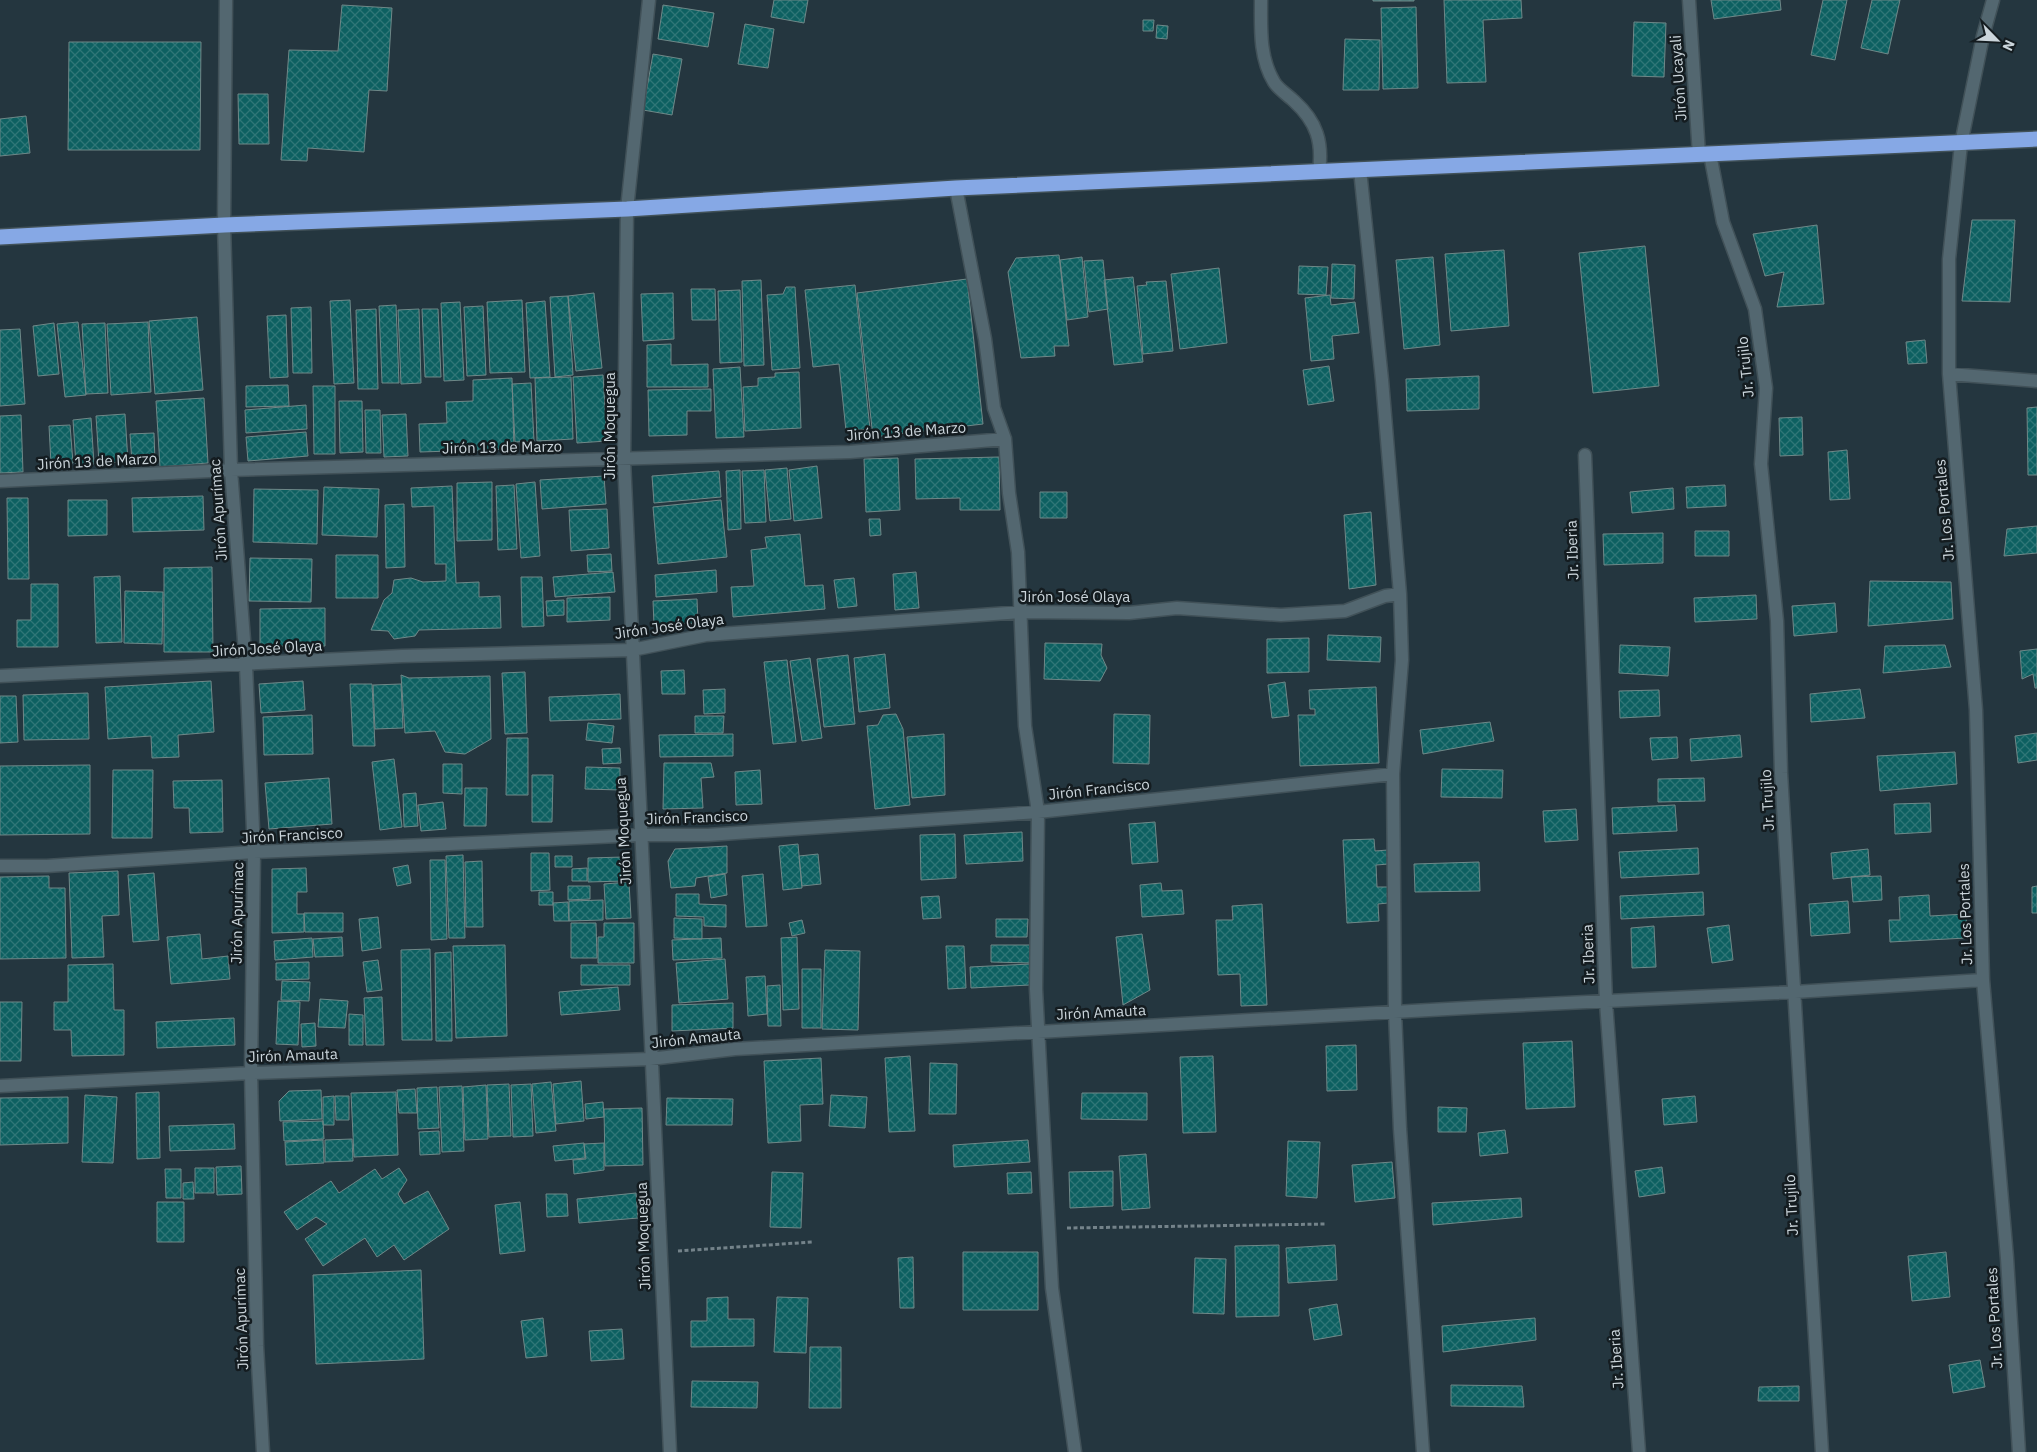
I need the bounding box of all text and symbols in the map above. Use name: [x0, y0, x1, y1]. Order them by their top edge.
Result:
north arrow: [1972, 15, 2022, 65]
street label: Jirón Ucayali: [1666, 34, 1690, 122]
text: N: [1999, 37, 2019, 54]
street label: Jr. Trujilo: [1732, 335, 1758, 399]
street label: Jirón Moquegua: [600, 372, 619, 480]
street label: Jirón 13 de Marzo: [845, 417, 967, 445]
street label: Jirón 13 de Marzo: [442, 436, 562, 458]
street label: Jirón 13 de Marzo: [36, 448, 158, 474]
street label: Jirón Apurímac: [205, 458, 231, 562]
street label: Jr. Los Portales: [1930, 458, 1958, 562]
street label: Jr. Iberia: [1561, 520, 1583, 580]
street label: Jirón José Olaya: [1020, 587, 1130, 606]
street label: Jirón José Olaya: [613, 609, 725, 643]
street label: Jirón José Olaya: [211, 636, 323, 660]
street label: Jr. Trujilo: [1756, 769, 1778, 831]
street label: Jirón Francisco: [1047, 774, 1151, 804]
street label: Jirón Moquegua: [611, 777, 635, 885]
street label: Jirón Francisco: [646, 806, 748, 828]
street label: Jirón Francisco: [241, 823, 343, 847]
street label: Jirón Apurímac: [227, 861, 247, 964]
street label: Jr. Los Portales: [1954, 863, 1976, 965]
street label: Jr. Iberia: [1577, 924, 1599, 984]
street label: Jirón Amauta: [1056, 1000, 1146, 1024]
street label: Jirón Amauta: [650, 1024, 742, 1052]
street label: Jirón Amauta: [248, 1044, 338, 1066]
street label: Jr. Trujilo: [1780, 1174, 1802, 1236]
street label: Jirón Moquegua: [632, 1182, 654, 1290]
street label: Jirón Apurímac: [230, 1267, 252, 1370]
street label: Jr. Los Portales: [1982, 1267, 2006, 1369]
street label: Jr. Iberia: [1604, 1329, 1628, 1389]

